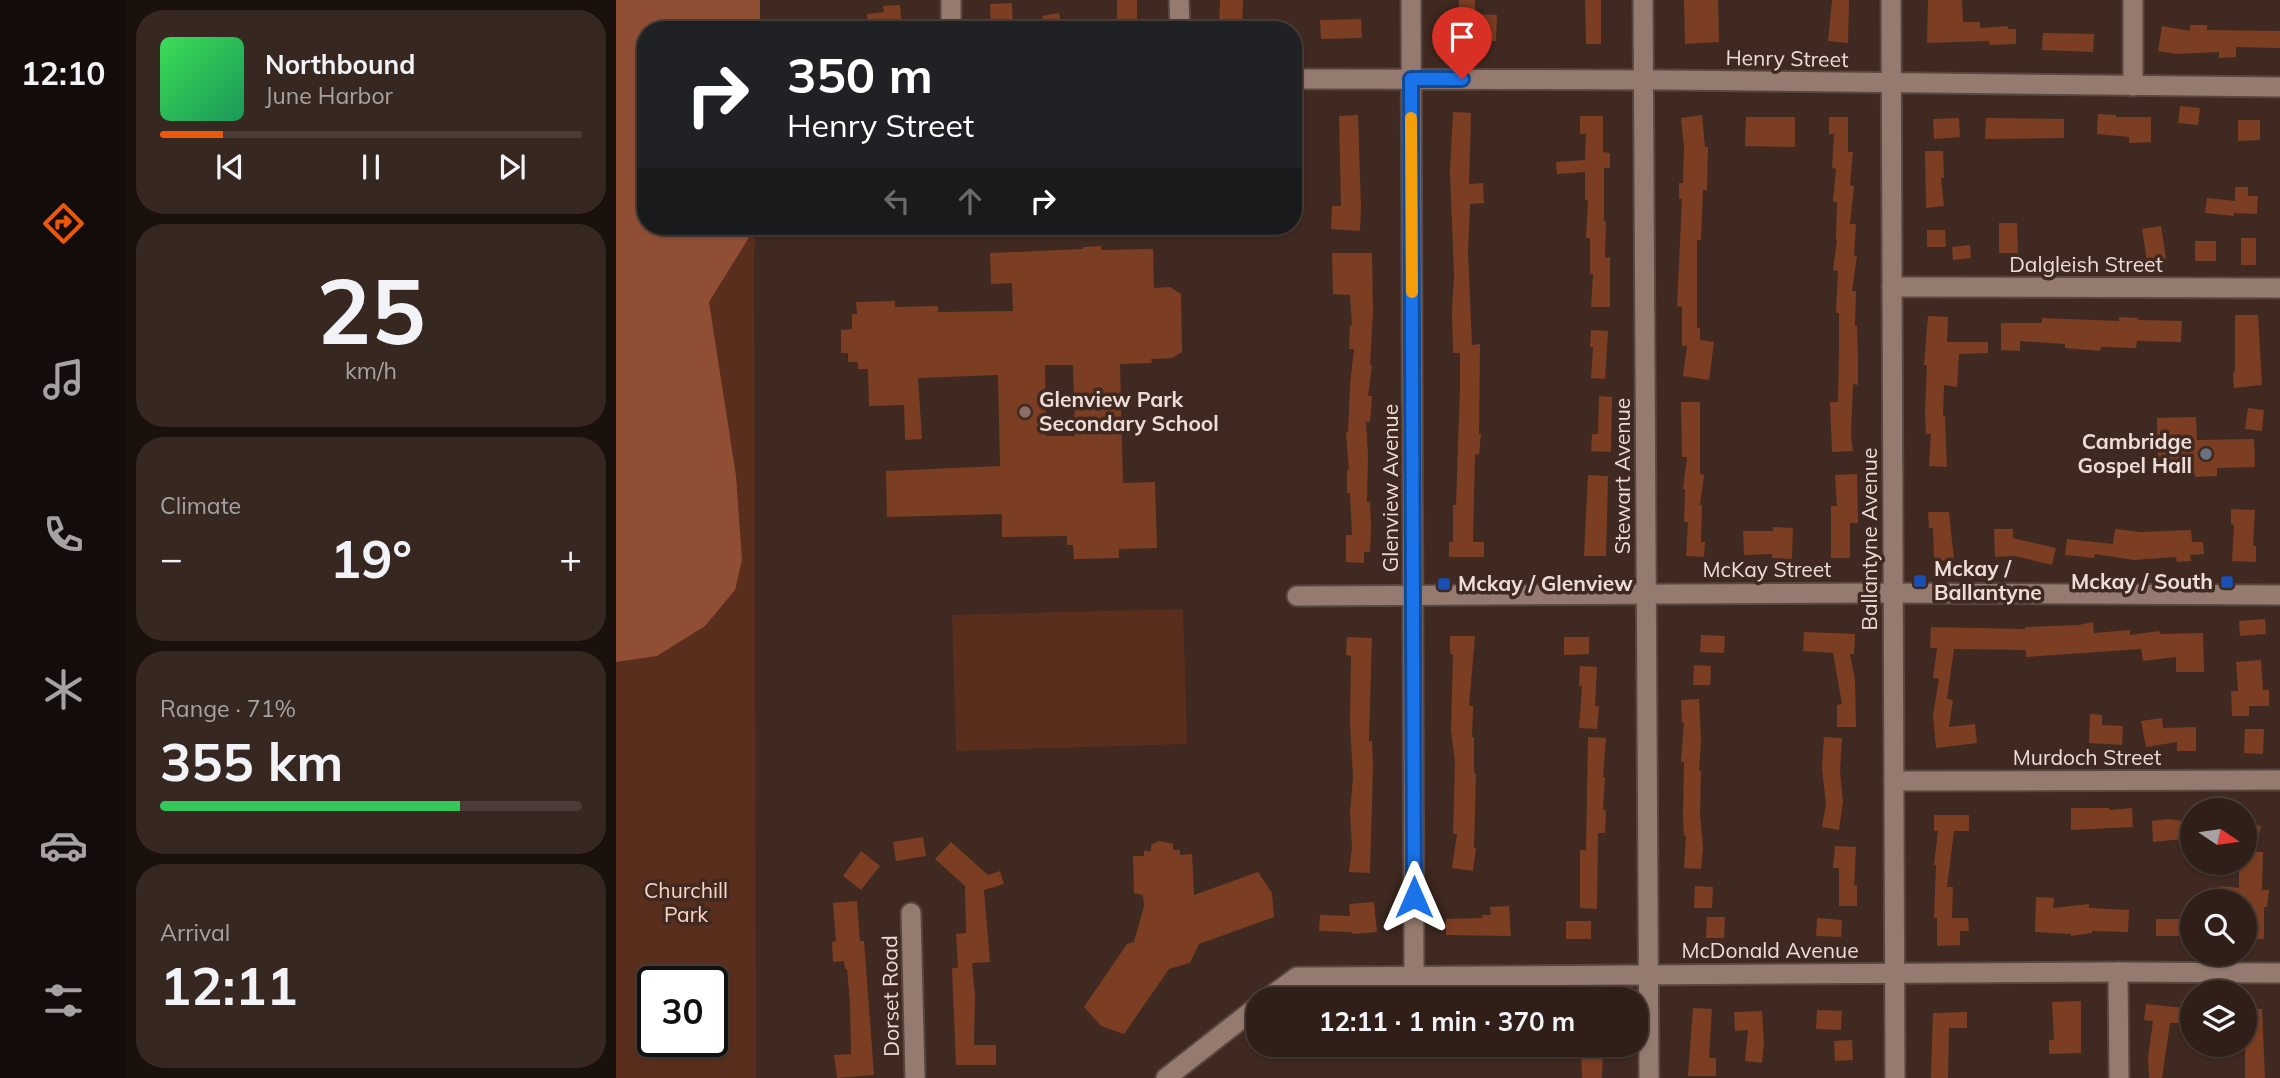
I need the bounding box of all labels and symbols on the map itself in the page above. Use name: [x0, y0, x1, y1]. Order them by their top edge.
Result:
pin: [1432, 7, 1492, 79]
street label: Henry Street: [1725, 44, 1849, 72]
street label: Dalgleish Street: [2009, 251, 2163, 277]
place label: Glenview Park Secondary School: [1039, 386, 1219, 436]
street label: Stewart Avenue: [1609, 398, 1635, 554]
marker: Glenview Park Secondary School: [1017, 404, 1033, 420]
street label: Glenview Avenue: [1377, 404, 1403, 572]
place label: Cambridge Gospel Hall: [2078, 428, 2192, 478]
marker: Cambridge Gospel Hall: [2198, 446, 2214, 462]
street label: Ballantyne Avenue: [1856, 448, 1882, 630]
place label: Mckay / Ballantyne: [1934, 555, 2042, 605]
street label: McKay Street: [1703, 556, 1831, 582]
place label: Mckay / South: [2071, 568, 2213, 594]
place label: Mckay / Glenview: [1458, 570, 1633, 596]
marker: Mckay / Ballantyne: [1912, 573, 1928, 589]
marker: Mckay / South: [2219, 574, 2235, 590]
marker: Mckay / Glenview: [1436, 576, 1452, 592]
street label: Murdoch Street: [2013, 744, 2161, 770]
north arrow: [2180, 798, 2258, 875]
position arrow: [1377, 860, 1451, 934]
park label: Churchill Park: [644, 877, 728, 927]
street label: Dorset Road: [876, 935, 904, 1057]
street label: McDonald Avenue: [1681, 937, 1859, 963]
speed limit sign: 30: [637, 966, 728, 1057]

